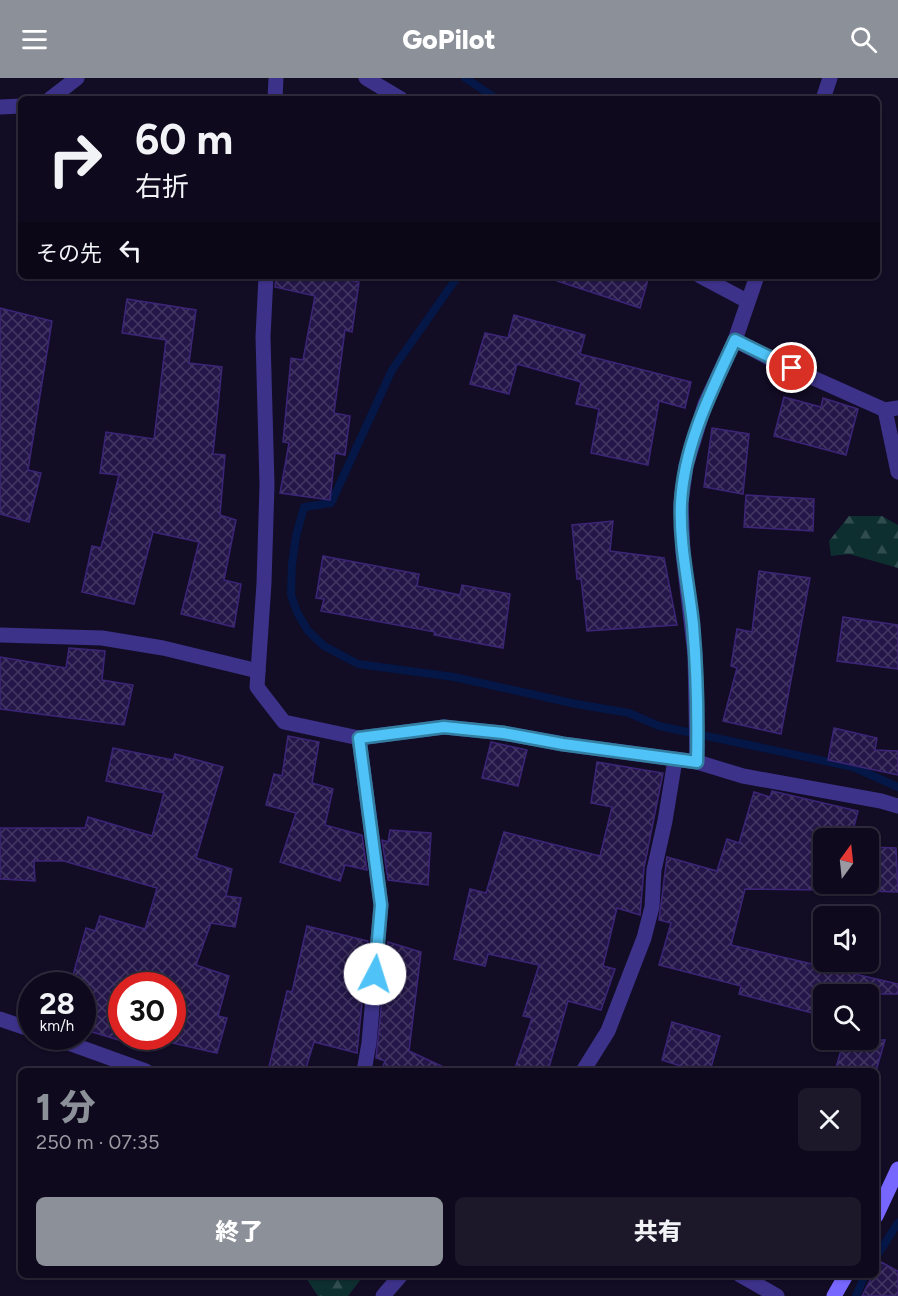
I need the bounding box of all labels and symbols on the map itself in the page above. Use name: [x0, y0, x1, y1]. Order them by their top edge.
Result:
pin: [766, 342, 817, 393]
north arrow: [813, 828, 879, 894]
position arrow: [343, 942, 407, 1006]
speed limit sign: 30: [108, 972, 186, 1050]

